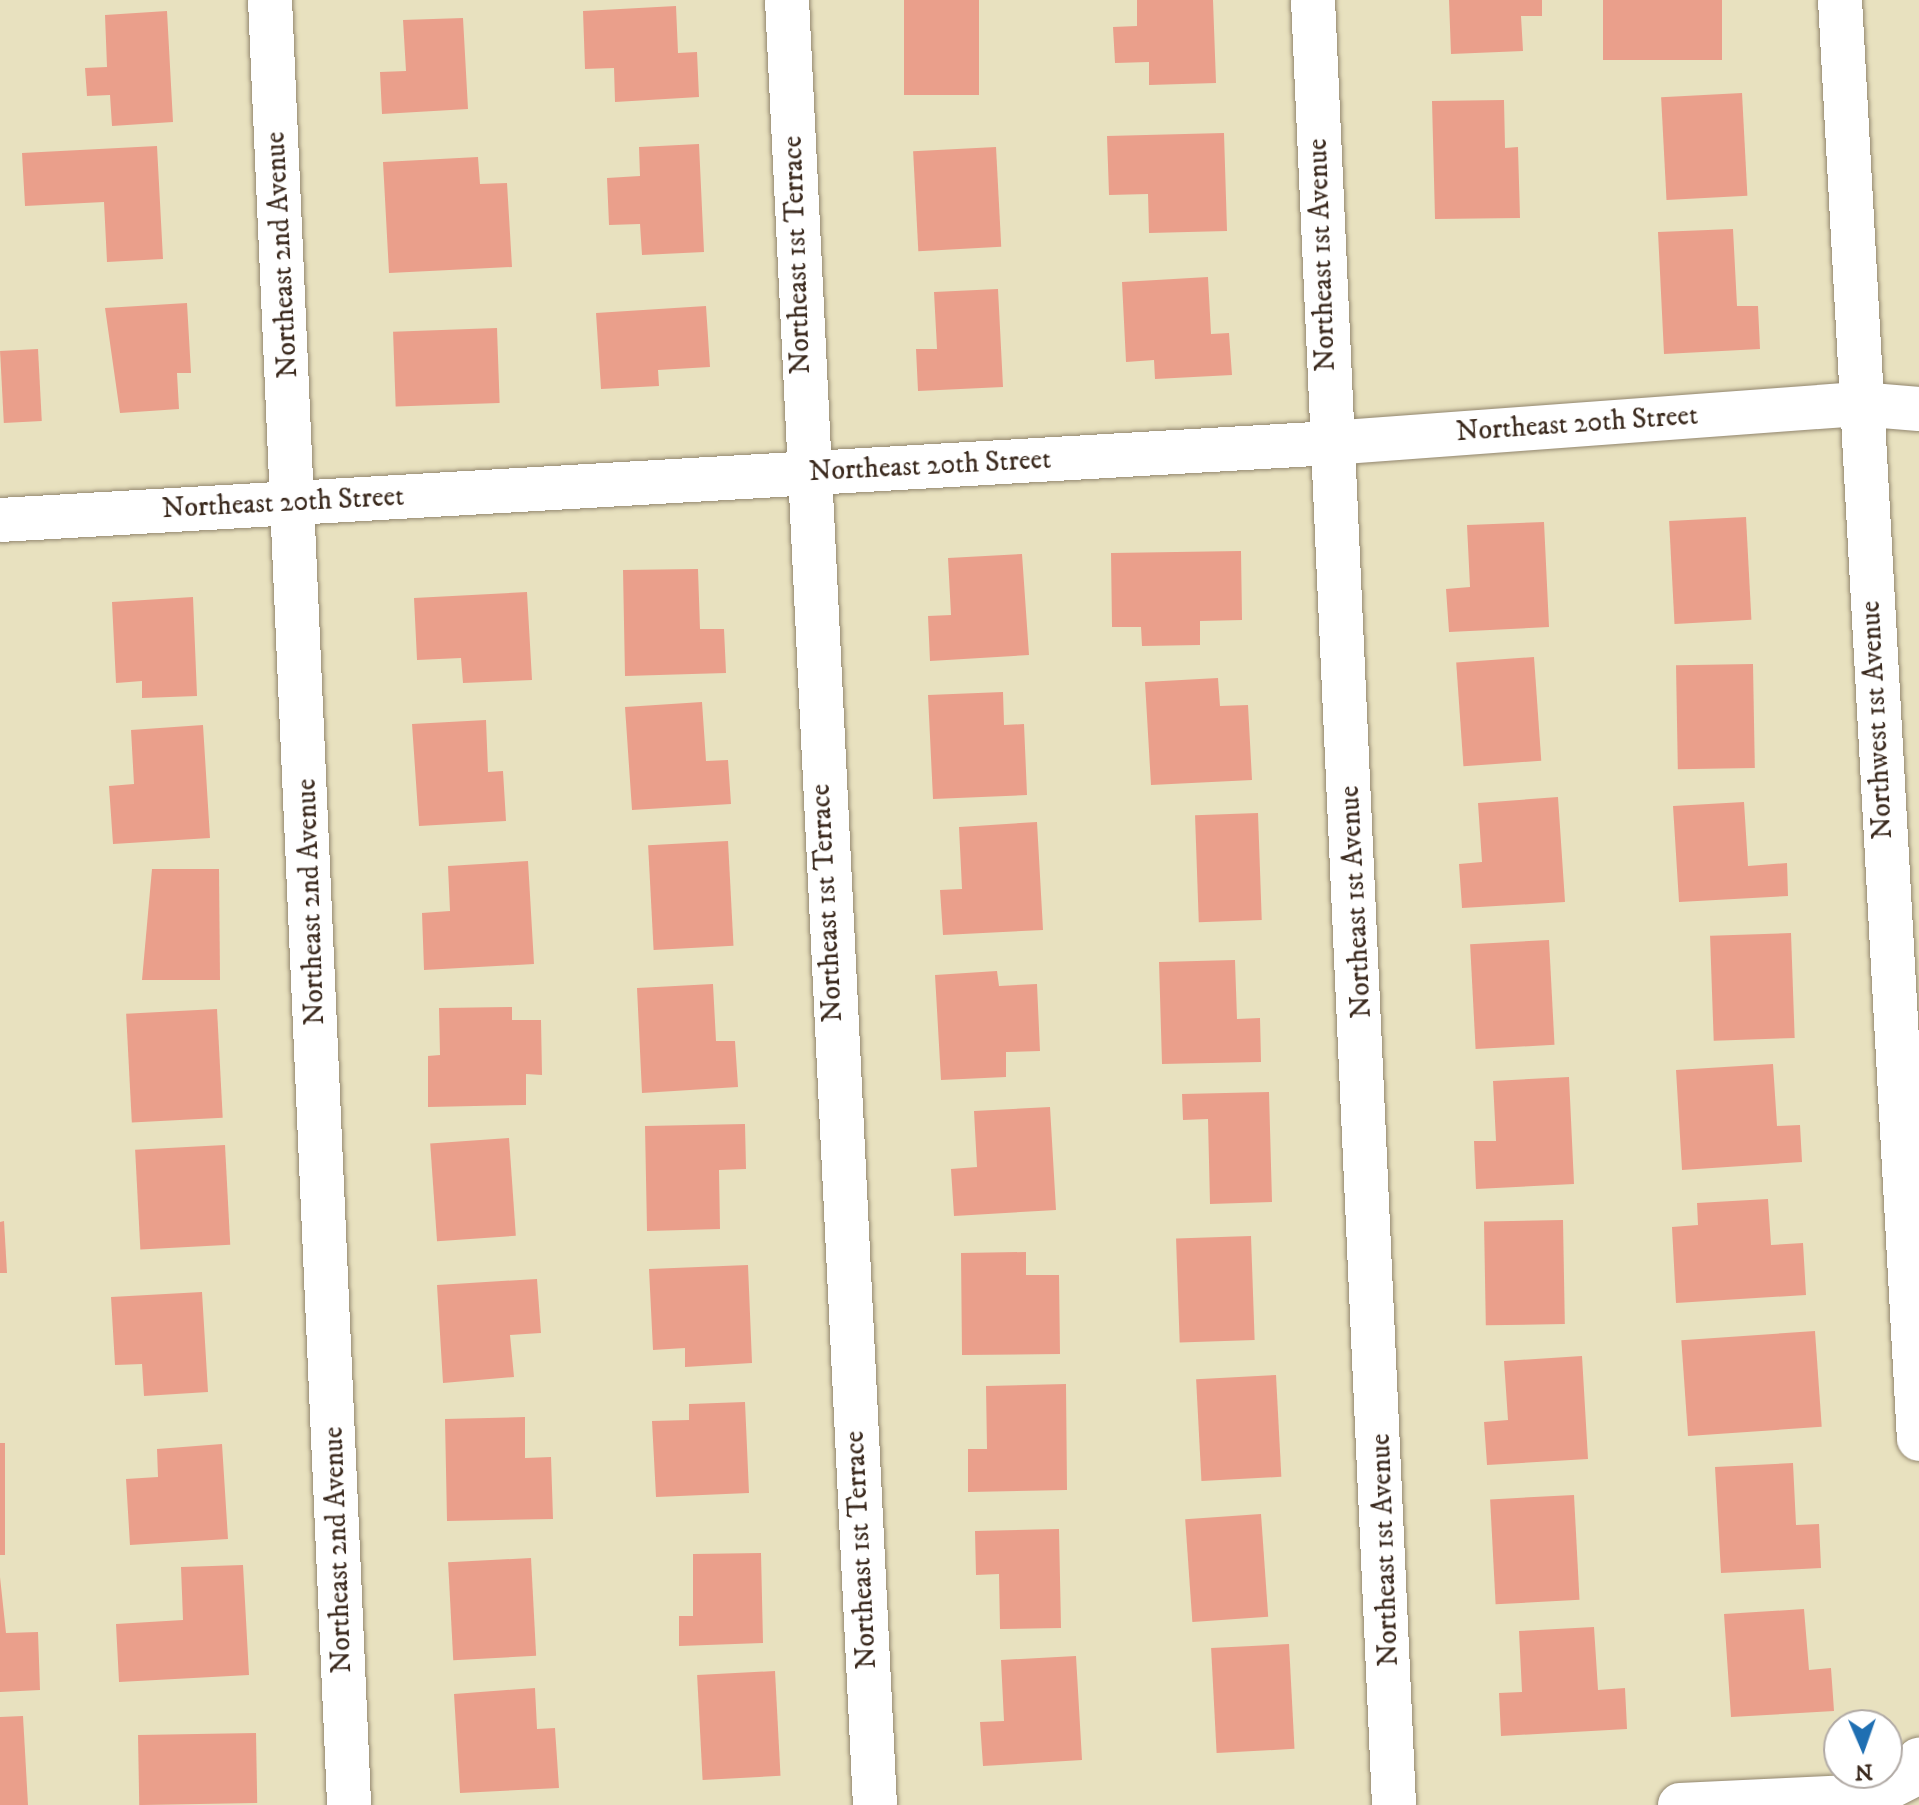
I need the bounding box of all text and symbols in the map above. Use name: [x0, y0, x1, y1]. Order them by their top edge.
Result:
street label: Northeast 2nd Avenue: [259, 131, 305, 379]
street label: Northeast 1st Terrace: [776, 135, 818, 375]
street label: Northeast 1st Avenue: [1301, 138, 1343, 372]
street label: Northeast 20th Street: [1455, 399, 1699, 449]
street label: Northeast 20th Street: [808, 443, 1052, 489]
street label: Northeast 20th Street: [161, 480, 405, 526]
street label: Northwest 1st Avenue: [1854, 600, 1900, 840]
street label: Northeast 2nd Avenue: [290, 778, 332, 1026]
street label: Northeast 1st Terrace: [804, 783, 850, 1023]
street label: Northeast 1st Avenue: [1333, 785, 1379, 1019]
street label: Northeast 2nd Avenue: [317, 1426, 359, 1674]
street label: Northeast 1st Terrace: [838, 1430, 884, 1670]
street label: Northeast 1st Avenue: [1364, 1433, 1406, 1667]
north arrow: [1823, 1709, 1903, 1789]
text: N: [1854, 1758, 1873, 1785]

